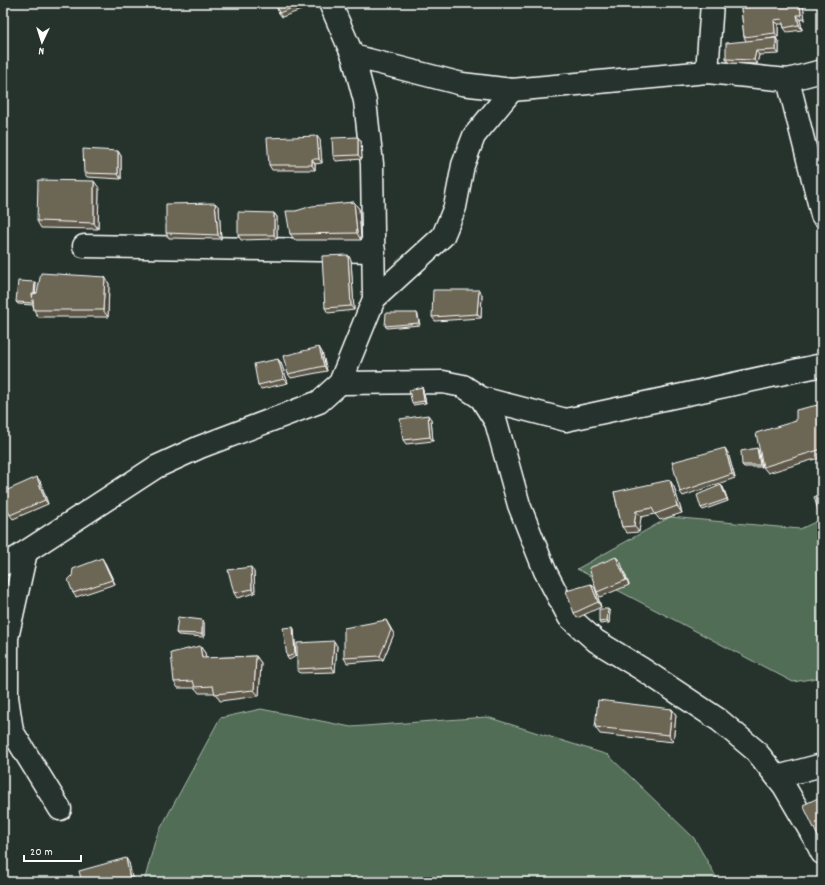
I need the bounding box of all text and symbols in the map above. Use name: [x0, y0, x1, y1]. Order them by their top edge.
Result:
north arrow: [22, 22, 62, 62]
text: N: [38, 42, 45, 58]
scale bar: [24, 837, 81, 863]
text: 20 m: [30, 844, 53, 861]

